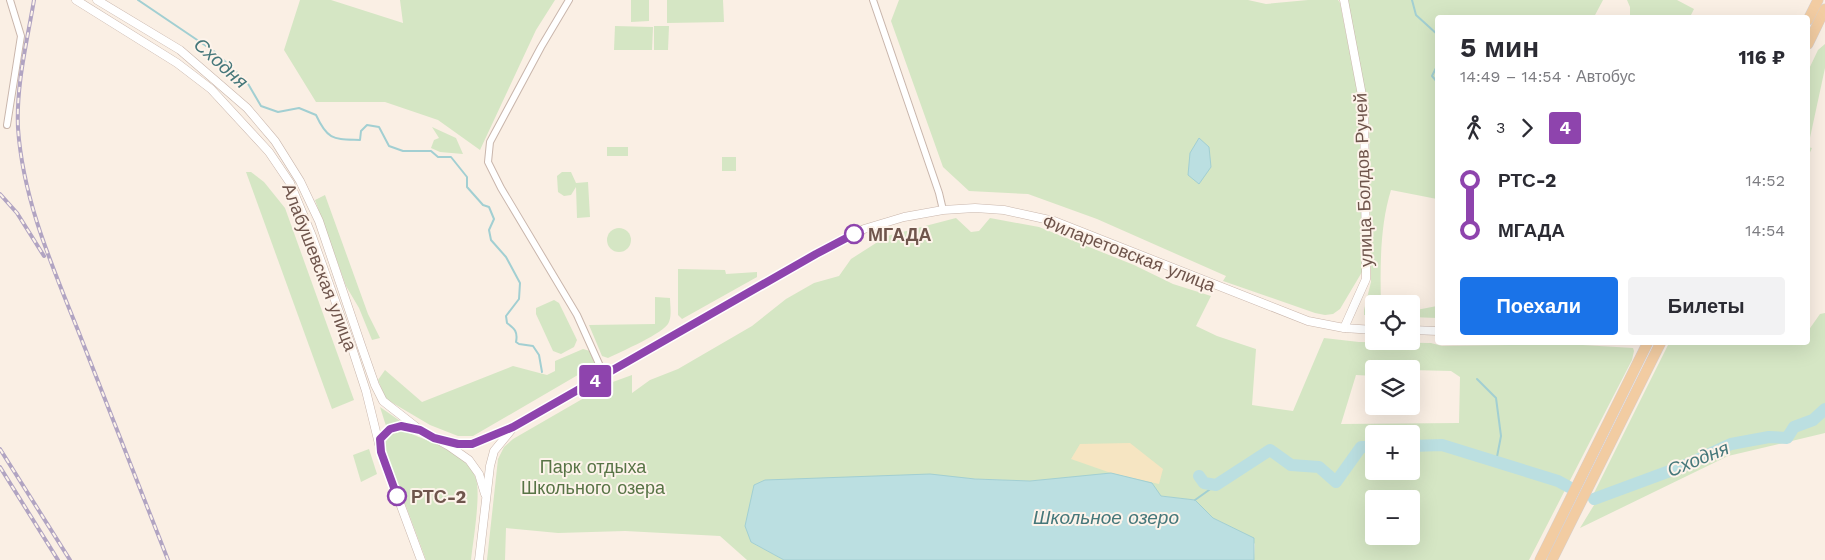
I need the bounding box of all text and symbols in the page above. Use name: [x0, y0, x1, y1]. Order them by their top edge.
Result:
text: 5 мин: [1460, 31, 1539, 64]
water label: Сходня: [189, 33, 253, 93]
text: 116 ₽: [1738, 46, 1785, 69]
text: 14:49 – 14:54 · Автобус: [1460, 67, 1635, 86]
street label: улица Болдов Ручей: [1349, 93, 1377, 267]
icon: walk: [1460, 114, 1488, 142]
icon: forward: [1513, 114, 1541, 142]
text: 4: [1559, 117, 1571, 138]
text: 3: [1496, 118, 1505, 137]
text: РТС-2: [1498, 169, 1556, 192]
text: 14:52: [1746, 171, 1785, 190]
street label: Алабушевская улица: [278, 180, 362, 355]
street label: Филаретовская улица: [1039, 210, 1219, 296]
text: МГАДА: [1498, 219, 1565, 242]
text: 14:54: [1745, 221, 1785, 240]
marker: МГАДА: [844, 224, 864, 244]
place label: МГАДА: [868, 224, 932, 245]
button: Поехали: [1460, 277, 1618, 335]
button: Билеты: [1628, 277, 1785, 335]
map controls: [1365, 295, 1420, 545]
button: locate: [1365, 295, 1420, 350]
button: layers: [1365, 360, 1420, 415]
line badge: 4: [579, 365, 611, 397]
text: 4: [589, 370, 601, 391]
button: +: [1365, 425, 1420, 480]
water label: Сходня: [1664, 436, 1732, 482]
park label: Парк отдыха Школьного озера: [521, 456, 666, 498]
marker: РТС-2: [387, 486, 407, 506]
place label: РТС-2: [411, 486, 466, 507]
button: −: [1365, 490, 1420, 545]
water label: Школьное озеро: [1033, 506, 1179, 529]

